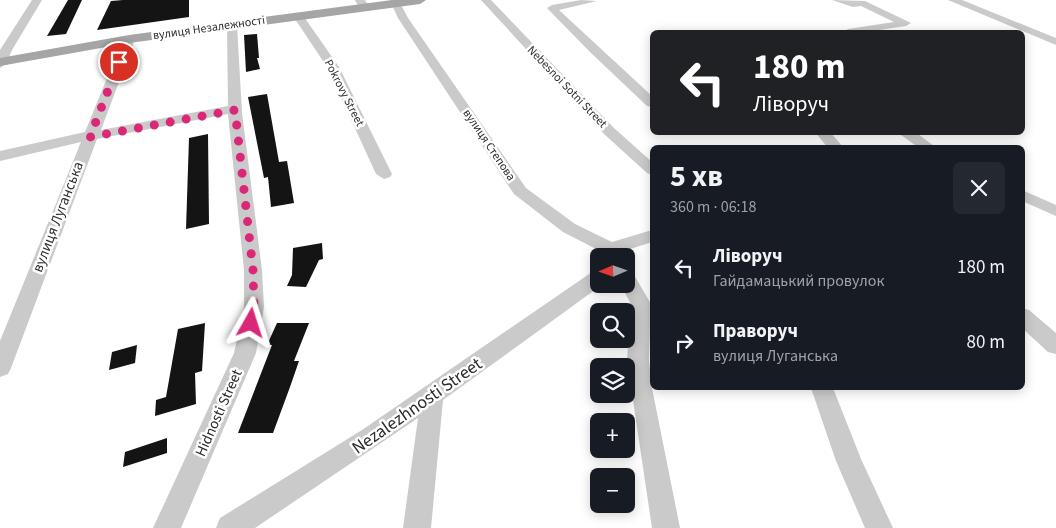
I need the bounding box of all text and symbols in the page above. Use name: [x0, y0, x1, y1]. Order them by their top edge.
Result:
street label: вулиця Незалежності: [152, 12, 266, 44]
pin: [98, 41, 140, 83]
street label: Nebesnoi Sotni Street: [523, 42, 611, 132]
text: 180 m: [753, 42, 845, 92]
icon: arrive: [105, 48, 133, 76]
icon: left: [670, 50, 735, 115]
street label: Pokrovy Street: [320, 57, 368, 129]
text: Ліворуч: [753, 88, 829, 120]
street label: вулиця Степова: [459, 106, 519, 184]
text: 5 хв: [670, 155, 723, 198]
street label: вулиця Луганська: [27, 159, 89, 275]
button: close: [953, 162, 1005, 214]
text: 360 m · 06:18: [670, 196, 757, 218]
text: Ліворуч: [713, 243, 782, 270]
north arrow: [590, 248, 635, 292]
map controls: [590, 248, 635, 513]
icon: left: [670, 254, 698, 282]
text: 180 m: [957, 254, 1005, 281]
text: Гайдамацький провулок: [713, 270, 884, 292]
position arrow: [224, 296, 276, 348]
button: search: [590, 303, 635, 348]
text: Праворуч: [713, 318, 798, 345]
icon: right: [670, 329, 698, 357]
text: 80 m: [967, 329, 1005, 356]
text: вулиця Луганська: [713, 345, 838, 367]
street label: Nezalezhnosti Street: [347, 352, 487, 460]
button: layers: [590, 358, 635, 403]
street label: Hidnosti Street: [190, 366, 248, 460]
button: +: [590, 413, 635, 458]
button: −: [590, 468, 635, 513]

